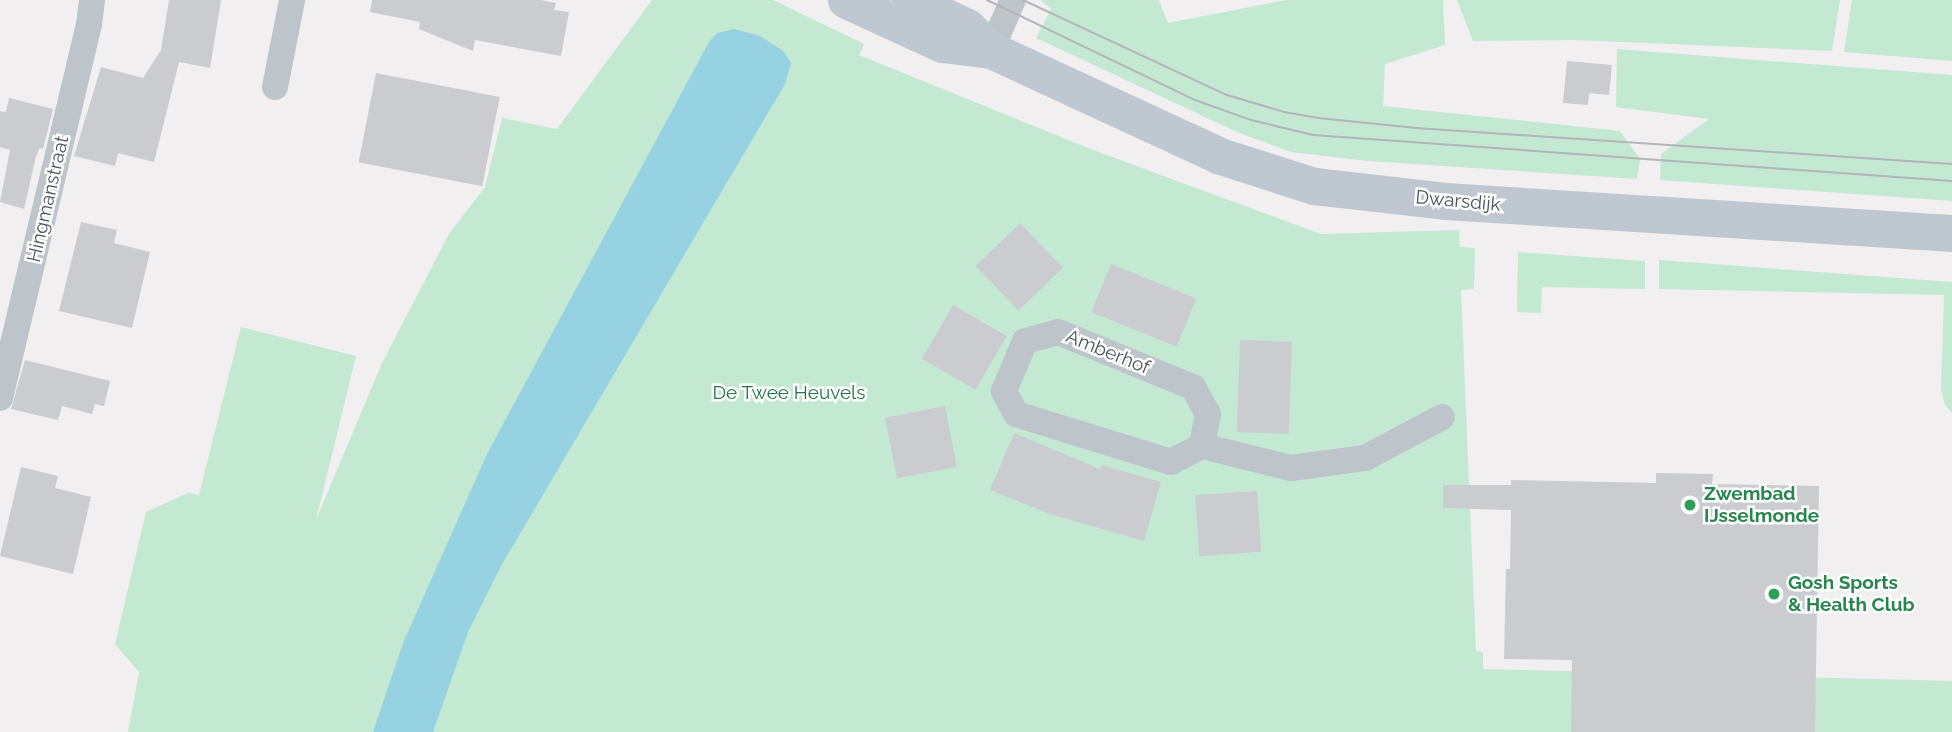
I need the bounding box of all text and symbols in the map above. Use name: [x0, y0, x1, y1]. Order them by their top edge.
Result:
street label: Hingmanstraat: [22, 134, 74, 264]
street label: Dwarsdijk: [1415, 186, 1501, 216]
street label: Amberhof: [1063, 325, 1153, 379]
park label: De Twee Heuvels: [712, 382, 866, 404]
place label: Zwembad IJsselmonde: [1704, 483, 1819, 527]
marker: Zwembad IJsselmonde: [1682, 497, 1698, 513]
place label: Gosh Sports & Health Club: [1788, 572, 1914, 616]
marker: Gosh Sports & Health Club: [1766, 586, 1782, 602]

